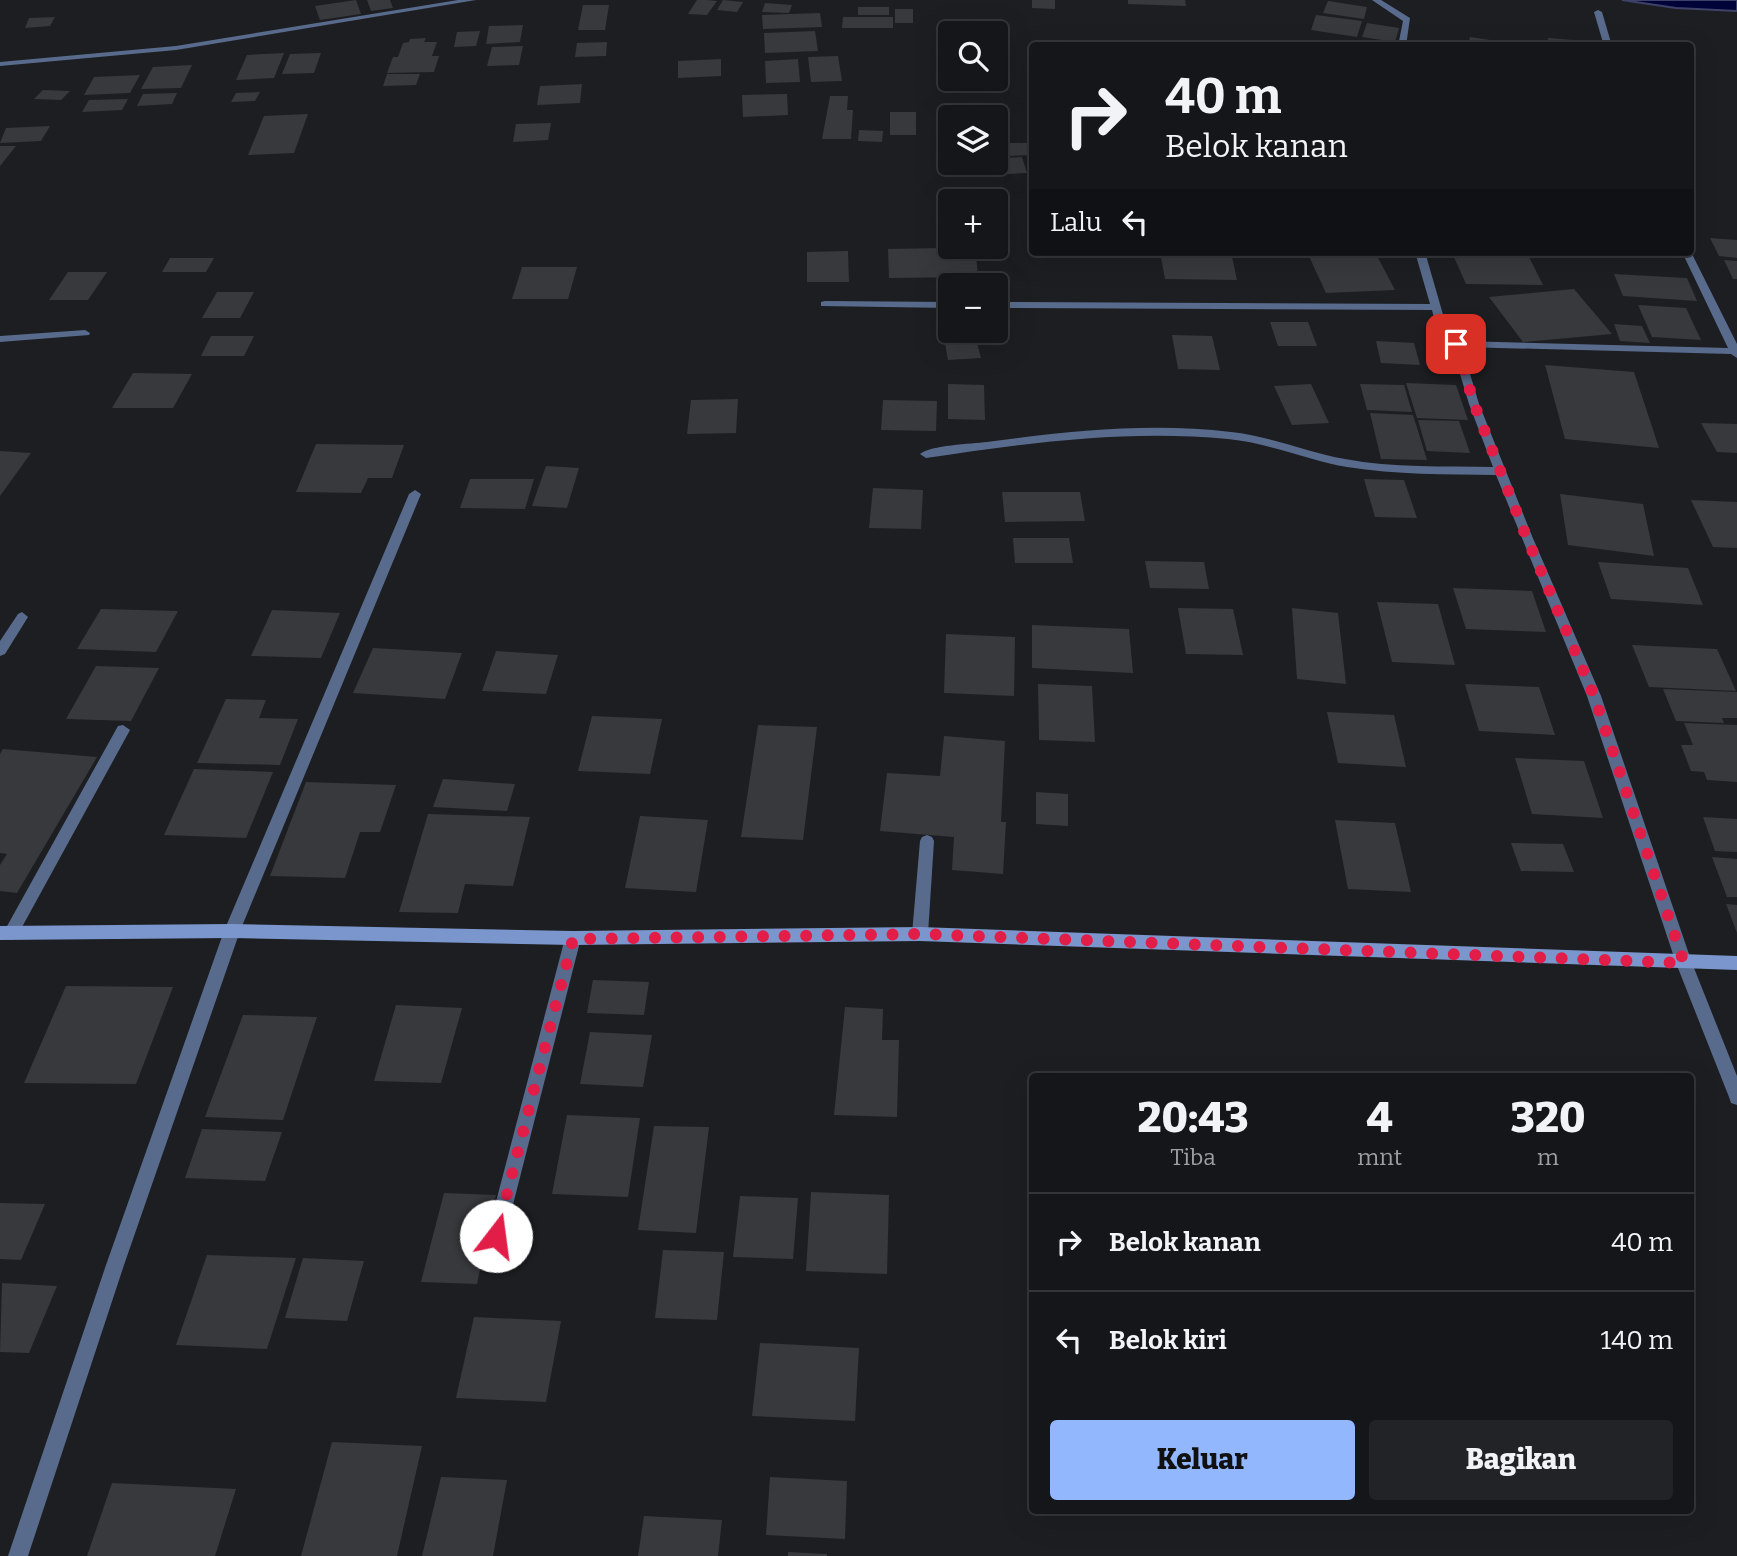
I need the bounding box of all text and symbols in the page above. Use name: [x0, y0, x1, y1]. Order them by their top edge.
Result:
map controls: [938, 21, 1008, 343]
button: search: [938, 21, 1008, 91]
text: 40 m: [1165, 67, 1282, 126]
icon: right: [1050, 70, 1141, 161]
button: layers: [938, 105, 1008, 175]
text: Belok kanan: [1165, 127, 1348, 165]
button: +: [938, 189, 1008, 259]
icon: left: [1116, 203, 1154, 241]
text: Lalu: [1050, 207, 1102, 238]
button: −: [938, 273, 1008, 343]
pin: [1426, 314, 1486, 374]
icon: arrive: [1437, 325, 1475, 363]
text: 20:43: [1138, 1093, 1249, 1143]
text: 4: [1367, 1093, 1393, 1143]
text: 320: [1511, 1093, 1585, 1143]
text: Tiba: [1170, 1143, 1216, 1171]
text: mnt: [1357, 1143, 1402, 1171]
text: m: [1537, 1143, 1559, 1171]
position arrow: [459, 1199, 533, 1273]
icon: right: [1050, 1223, 1088, 1261]
text: Belok kanan: [1109, 1227, 1261, 1258]
text: 40 m: [1611, 1227, 1673, 1258]
icon: left: [1050, 1321, 1088, 1359]
text: Belok kiri: [1109, 1325, 1227, 1356]
text: 140 m: [1601, 1325, 1673, 1356]
button: Keluar: [1050, 1420, 1355, 1500]
button: Bagikan: [1369, 1420, 1673, 1500]

